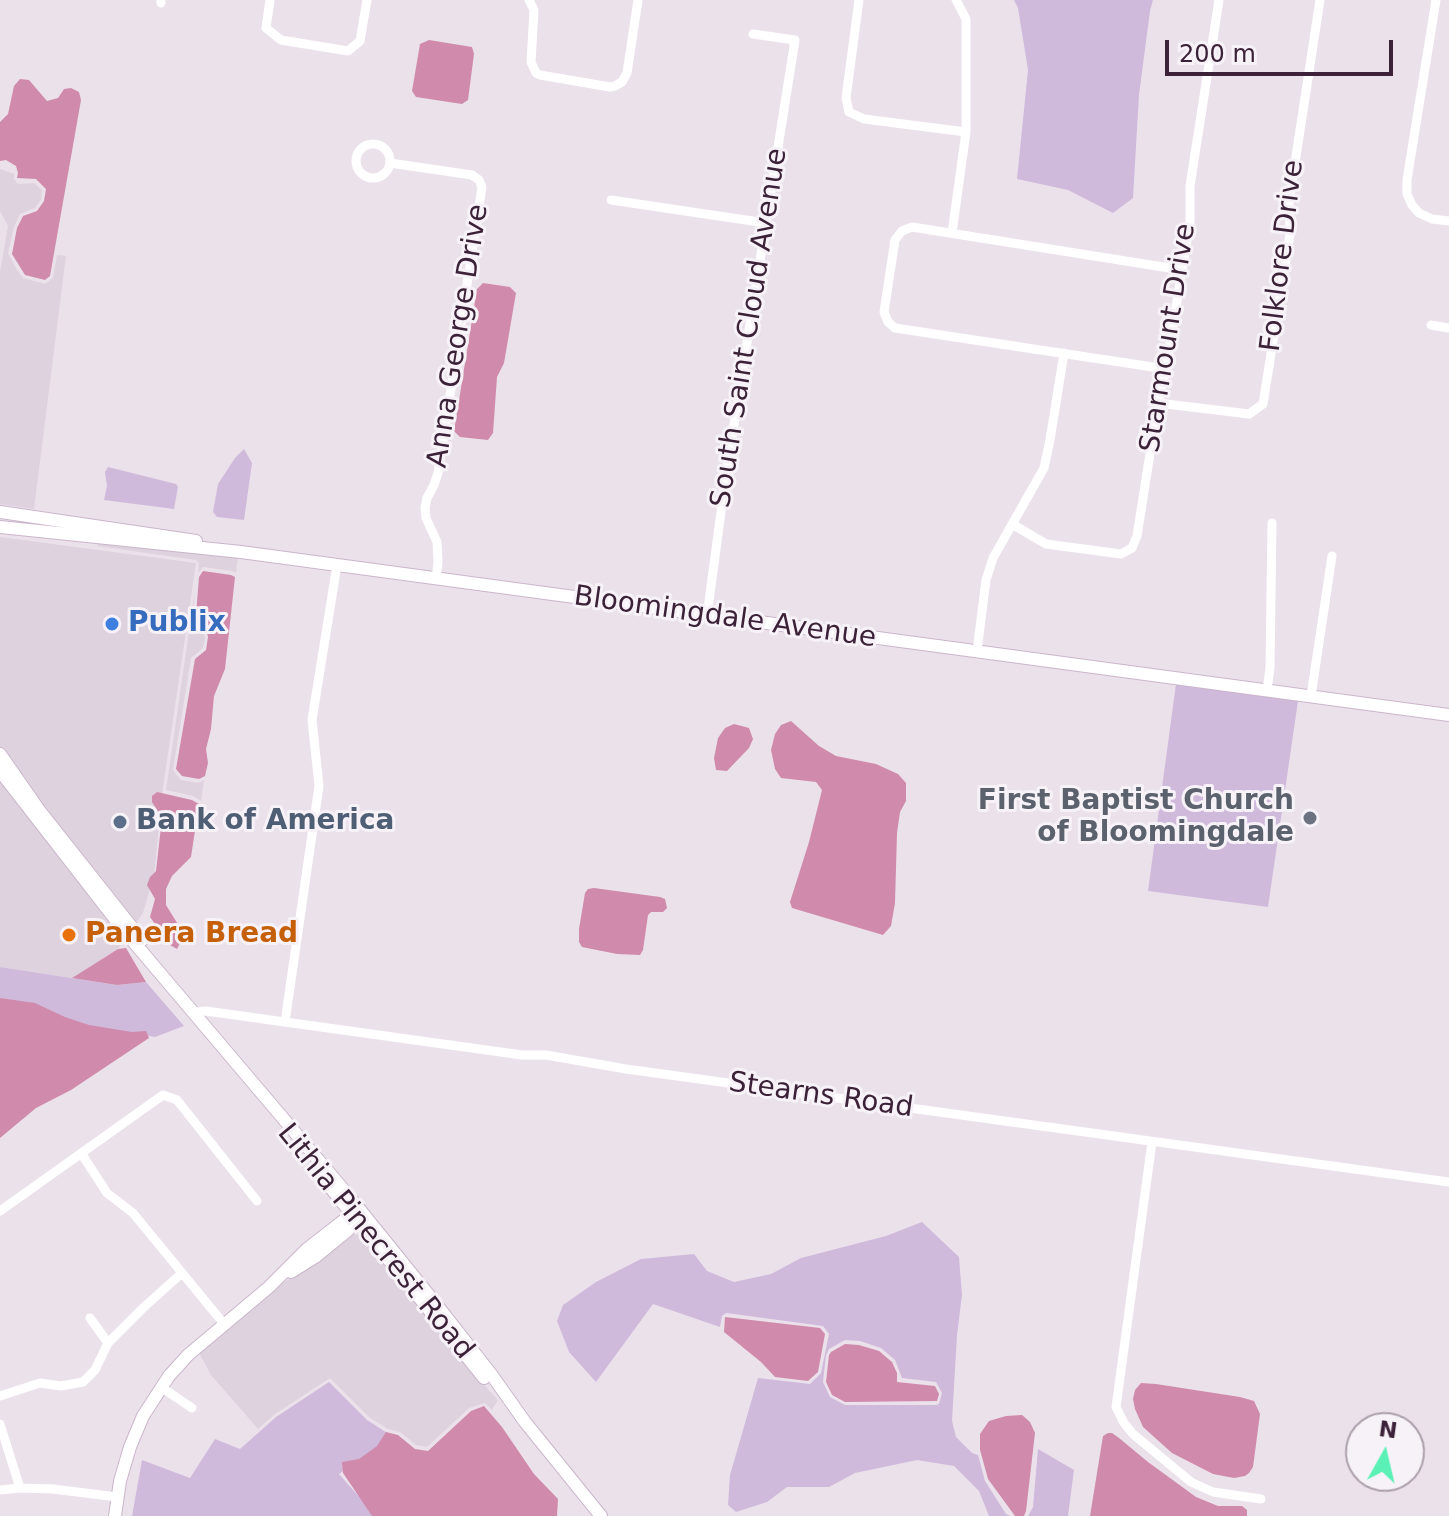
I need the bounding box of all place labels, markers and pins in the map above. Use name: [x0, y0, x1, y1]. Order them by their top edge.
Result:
place label: Publix: [128, 607, 226, 641]
marker: Publix: [103, 615, 121, 633]
place label: First Baptist Church of Bloomingdale: [978, 785, 1294, 851]
place label: Bank of America: [136, 805, 394, 839]
marker: First Baptist Church of Bloomingdale: [1301, 809, 1319, 827]
marker: Bank of America: [111, 813, 129, 831]
place label: Panera Bread: [85, 918, 298, 952]
marker: Panera Bread: [60, 926, 78, 944]

